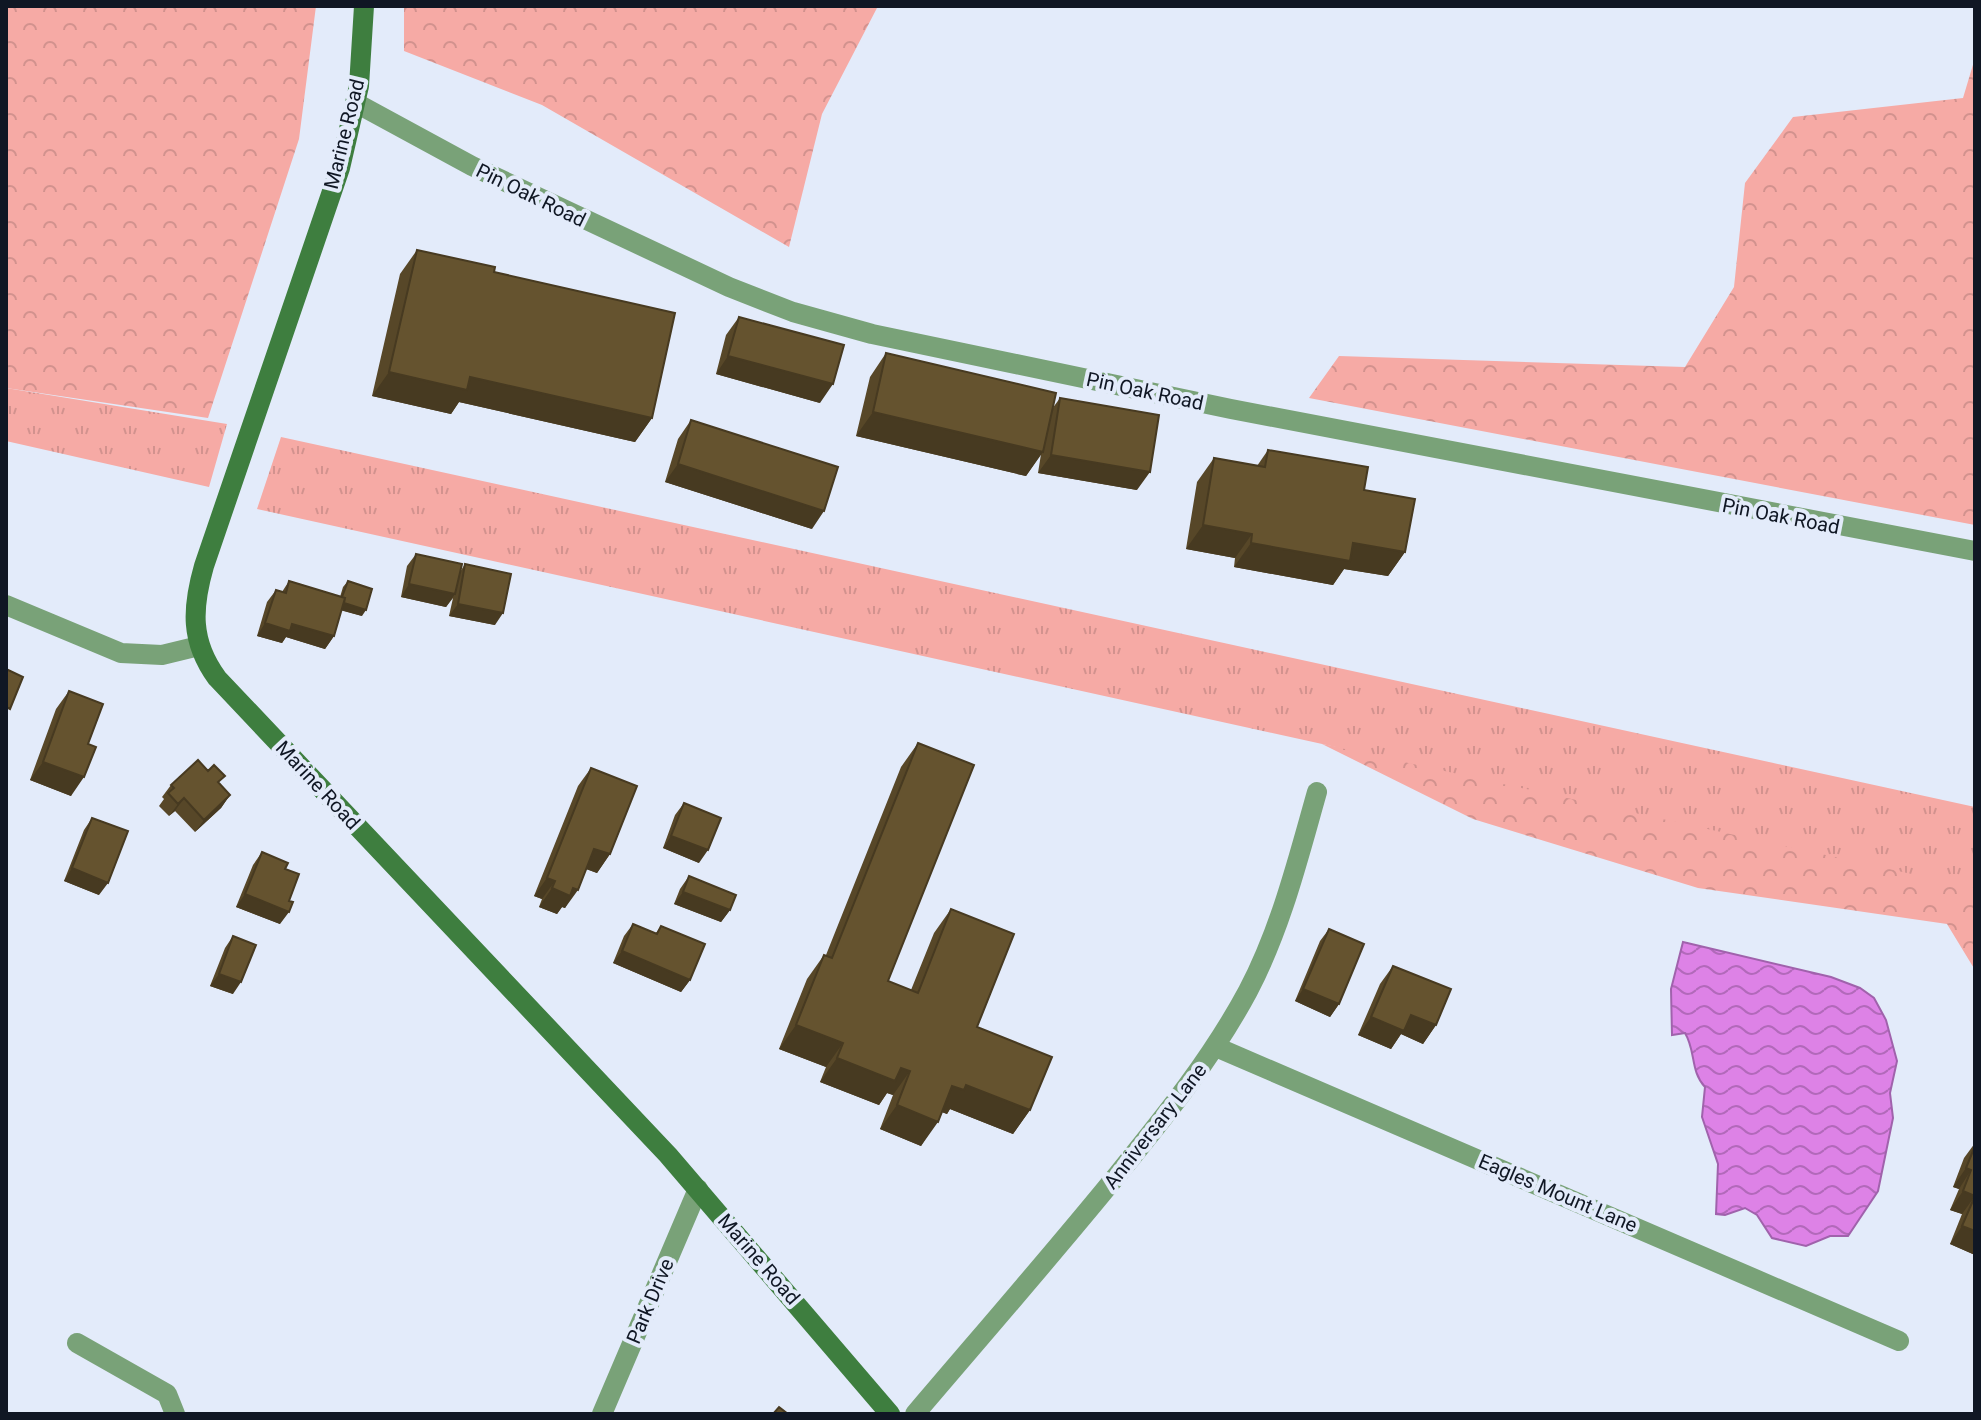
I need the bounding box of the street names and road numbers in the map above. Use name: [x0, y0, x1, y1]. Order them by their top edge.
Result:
street label: Marine Road: [319, 77, 369, 191]
street label: Pin Oak Road: [472, 158, 590, 232]
street label: Pin Oak Road: [1084, 367, 1206, 415]
street label: Pin Oak Road: [1720, 493, 1842, 539]
street label: Marine Road: [271, 736, 365, 834]
street label: Anniversary Lane: [1098, 1058, 1212, 1194]
street label: Eagles Mount Lane: [1475, 1149, 1641, 1237]
street label: Marine Road: [713, 1209, 805, 1309]
street label: Park Drive: [621, 1255, 679, 1347]

